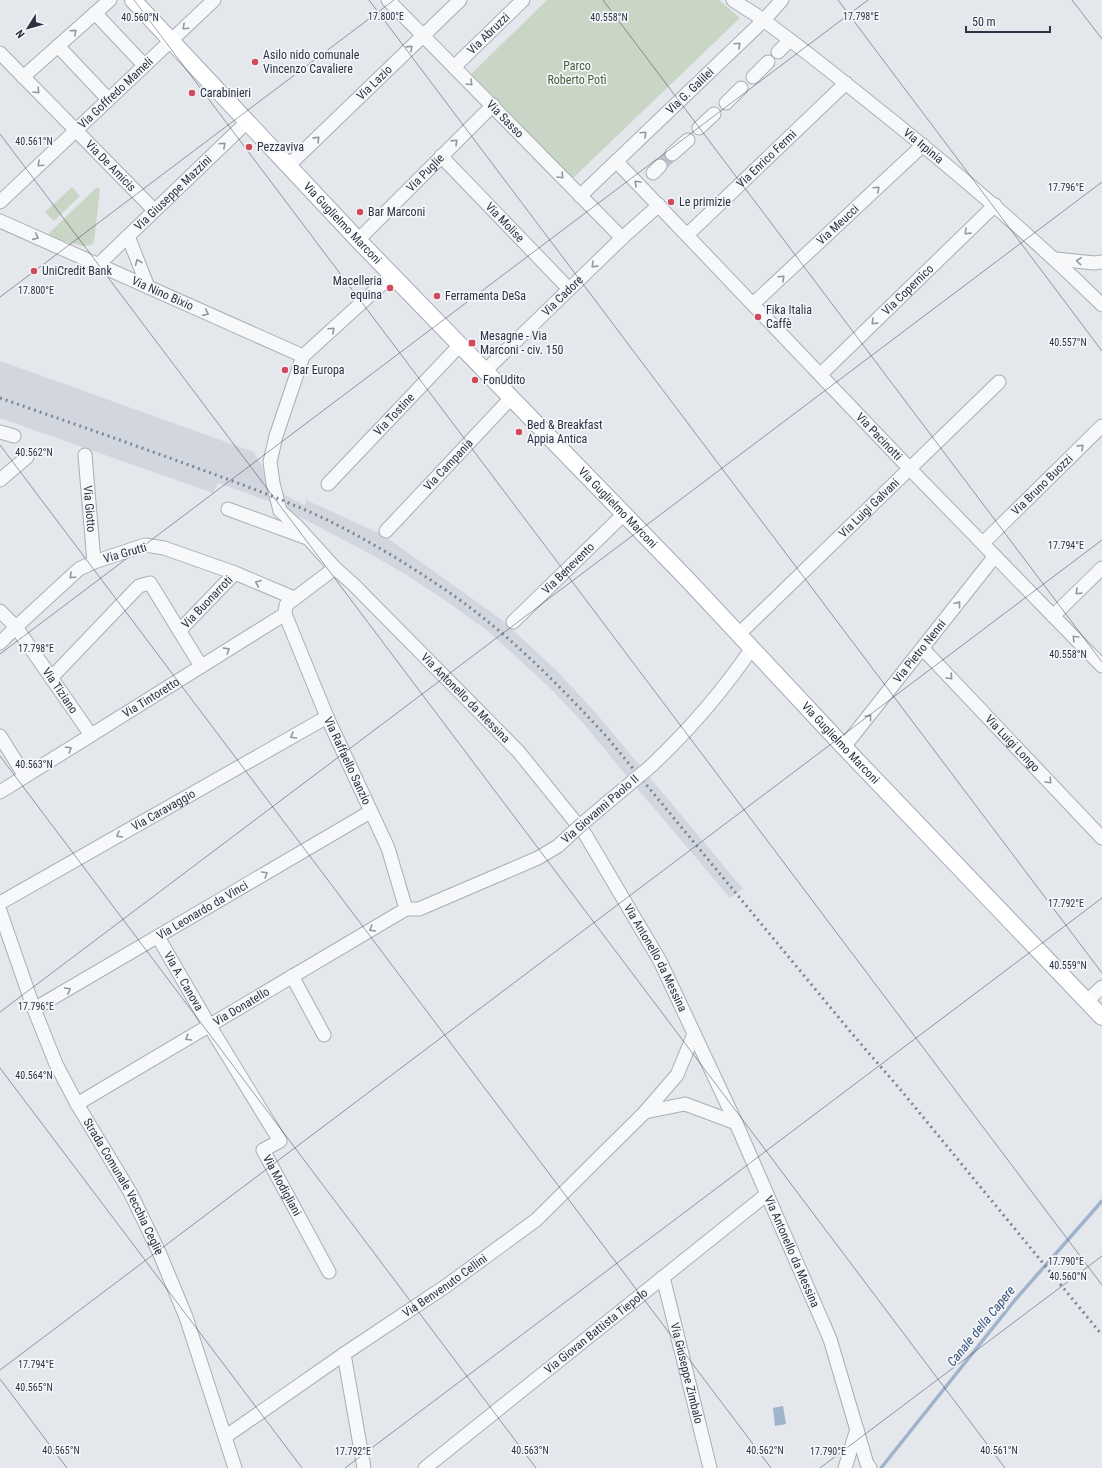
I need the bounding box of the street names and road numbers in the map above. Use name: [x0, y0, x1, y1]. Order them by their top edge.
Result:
street label: Via Abruzzi: [464, 10, 513, 57]
street label: Via Goffredo Mameli: [75, 54, 156, 131]
street label: Via Lazio: [354, 63, 395, 103]
street label: Via G. Galilei: [663, 65, 717, 117]
street label: Via Sasso: [484, 97, 527, 141]
street label: Via Irpinia: [901, 125, 946, 167]
street label: Via Enrico Fermi: [734, 127, 799, 191]
street label: Via De Amicis: [83, 137, 139, 194]
street label: Via Puglie: [403, 151, 447, 195]
street label: Via Giuseppe Mazzini: [131, 153, 215, 233]
street label: Via Guglielmo Marconi: [301, 179, 384, 267]
street label: Via Molise: [482, 200, 527, 245]
street label: Via Meucci: [814, 202, 862, 248]
street label: Via Copernico: [879, 262, 936, 318]
street label: Via Cadore: [539, 272, 586, 319]
street label: Via Nino Bixio: [129, 274, 196, 313]
street label: Via Tostine: [371, 390, 418, 438]
street label: Via Pacinotti: [853, 410, 905, 463]
street label: Via Campania: [421, 436, 476, 493]
street label: Via Bruno Buozzi: [1009, 452, 1076, 518]
street label: Via Guglielmo Marconi: [575, 464, 660, 551]
street label: Via Luigi Galvani: [836, 476, 902, 540]
street label: Via Giotto: [81, 485, 98, 533]
street label: Via Grutti: [102, 540, 148, 566]
street label: Via Benevento: [539, 540, 597, 597]
street label: Via Buonarroti: [179, 573, 236, 631]
street label: Via Pietro Nenni: [890, 617, 949, 686]
street label: Via Antonello da Messina: [418, 650, 513, 746]
street label: Via Tiziano: [39, 665, 81, 716]
street label: Via Tintoretto: [120, 675, 182, 721]
street label: Via Guglielmo Marconi: [799, 699, 882, 787]
street label: Via Luigi Longo: [982, 712, 1043, 775]
street label: Via Raffaello Sanzio: [321, 715, 374, 807]
street label: Via Giovanni Paolo II: [559, 772, 641, 846]
street label: Via Caravaggio: [129, 786, 198, 834]
street label: Via Leonardo da Vinci: [154, 878, 250, 943]
street label: Via Antonello da Messina: [621, 901, 690, 1014]
street label: Via A. Canova: [161, 949, 206, 1013]
street label: Via Donatello: [211, 984, 272, 1029]
street label: Strada Comunale Vecchia Ceglie: [80, 1116, 166, 1257]
street label: Via Modigliani: [260, 1152, 304, 1218]
street label: Via Antonello da Messina: [761, 1194, 822, 1310]
street label: Via Benvenuto Cellini: [400, 1251, 490, 1320]
street label: Via Giovan Battista Tiepolo: [542, 1286, 650, 1377]
street label: Via Giuseppe Zimbalo: [667, 1321, 706, 1425]

